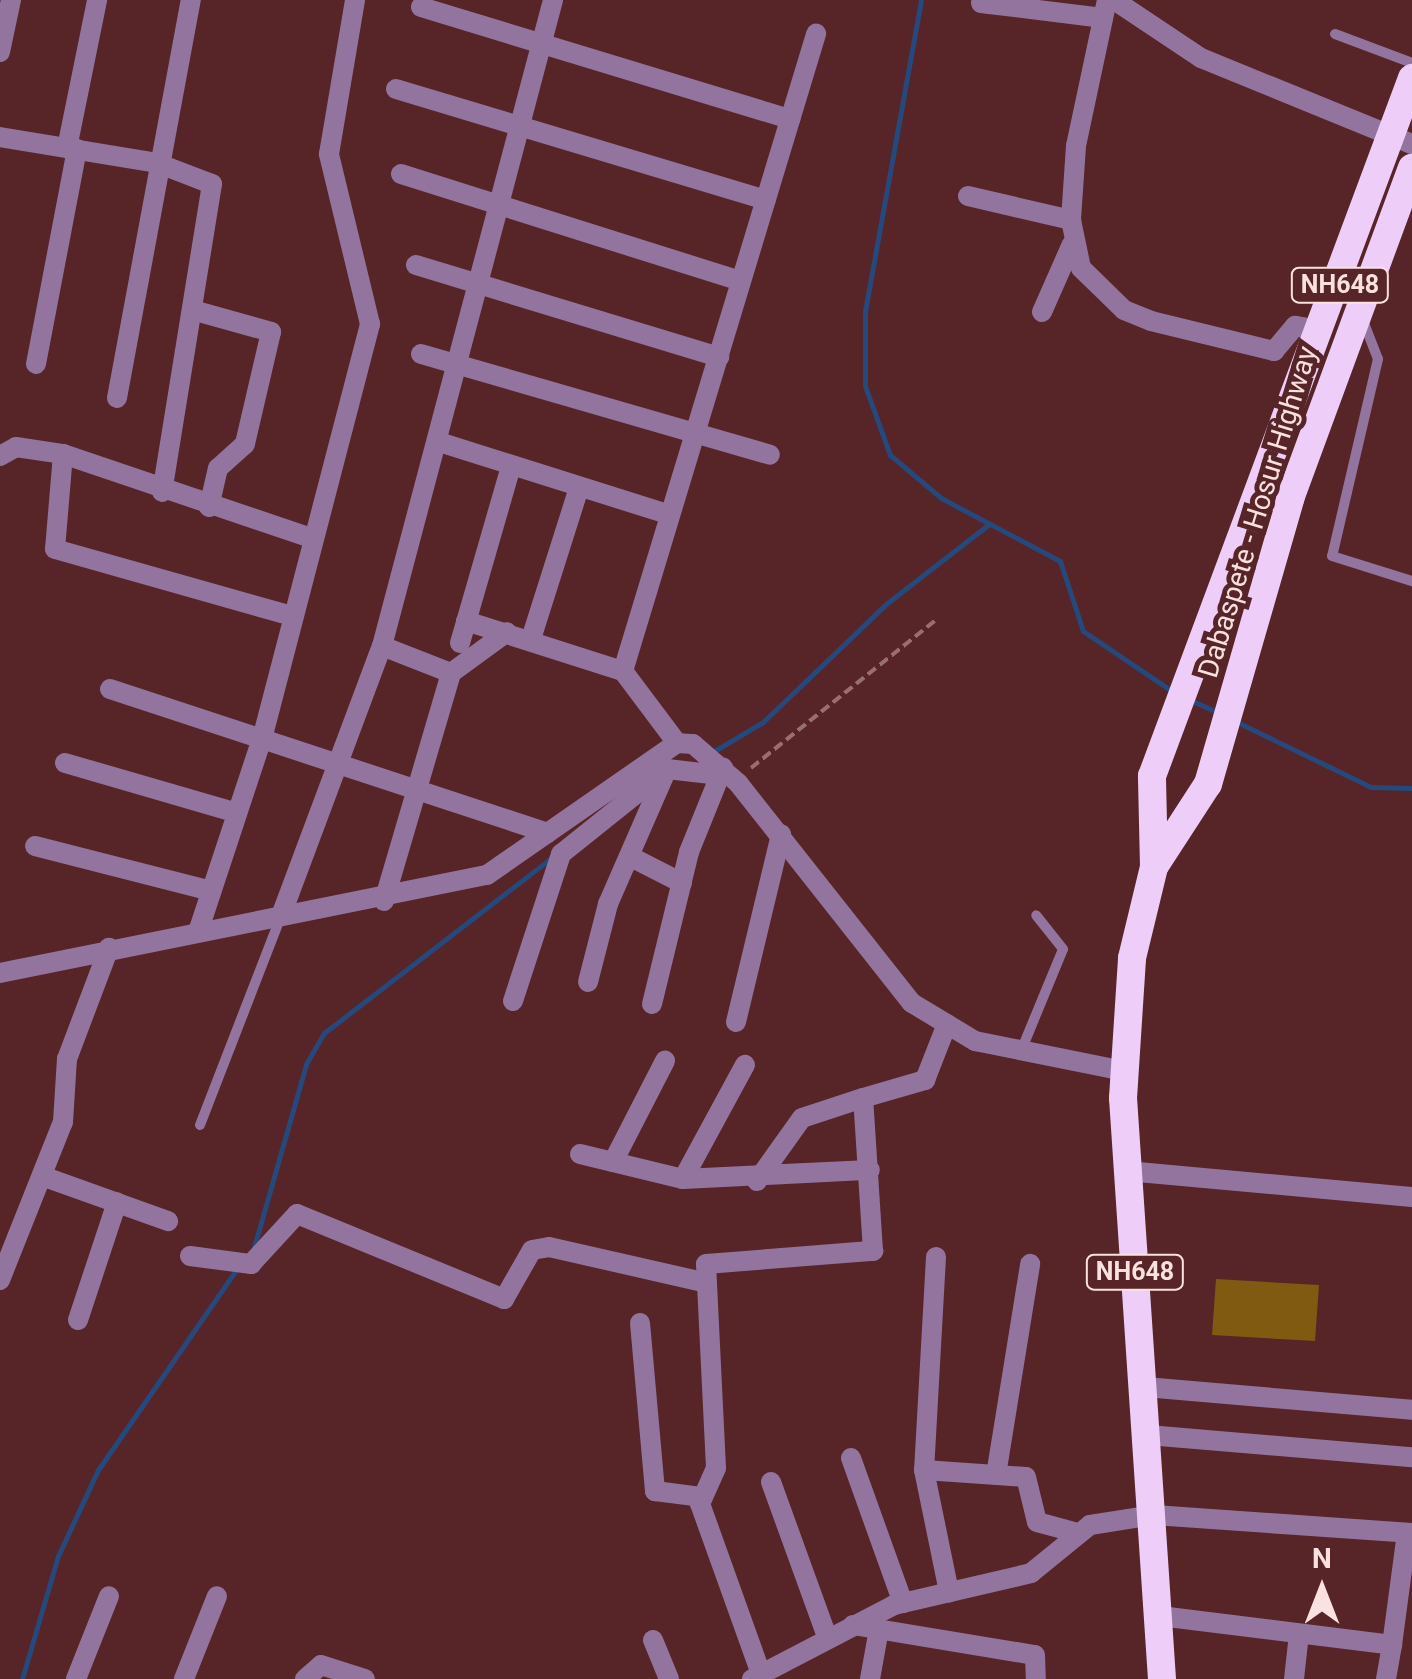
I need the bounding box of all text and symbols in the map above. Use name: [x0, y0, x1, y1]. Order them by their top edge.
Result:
road number: NH648: [1290, 265, 1390, 305]
street label: Dabaspete - Hosur Highway: [1192, 342, 1324, 682]
road number: NH648: [1085, 1252, 1185, 1292]
north arrow: [1272, 1539, 1372, 1639]
text: N: [1312, 1542, 1332, 1575]

